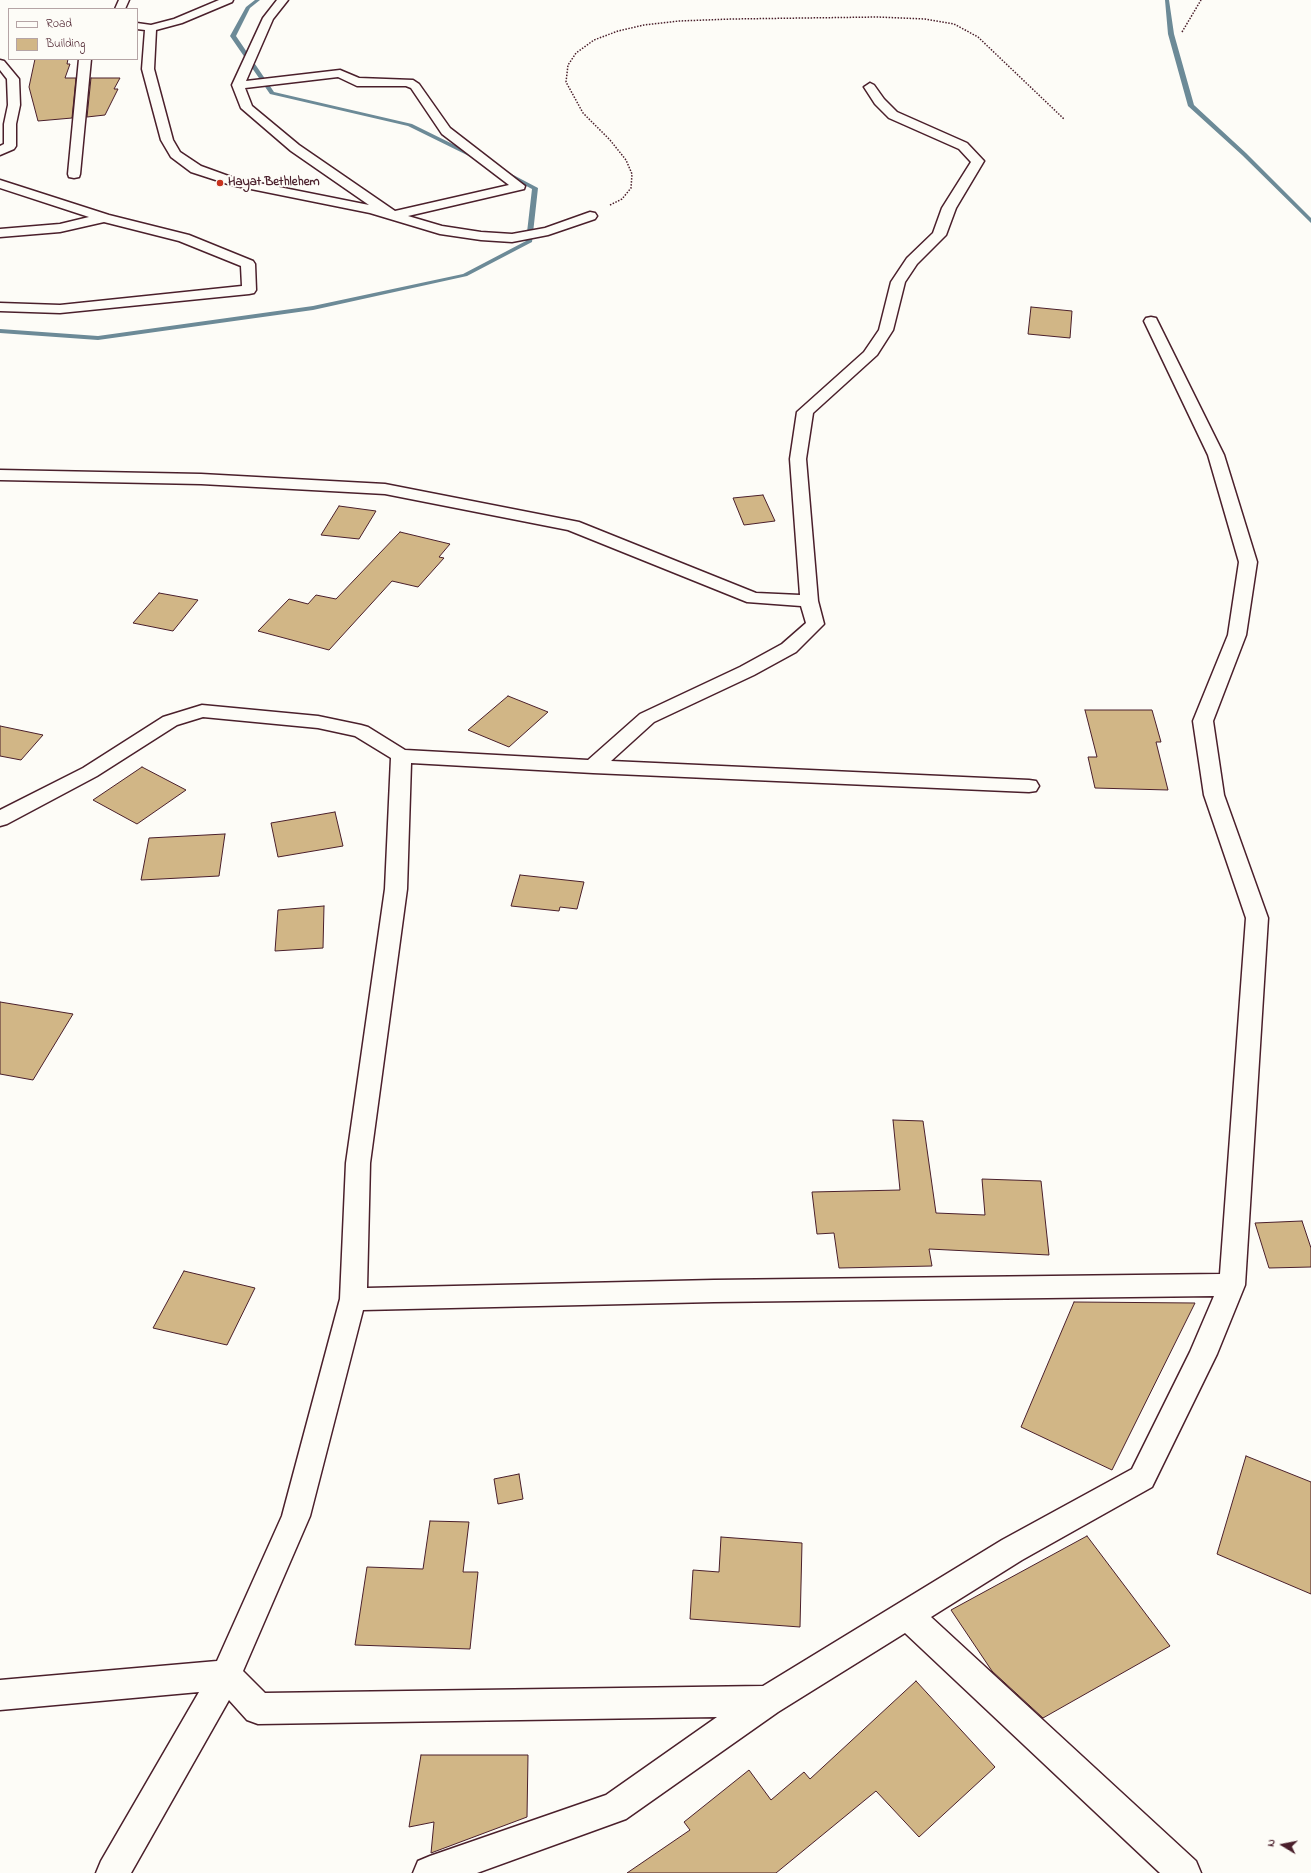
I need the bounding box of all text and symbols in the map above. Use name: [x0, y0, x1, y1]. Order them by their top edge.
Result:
legend: [8, 8, 138, 60]
text: Road: [46, 15, 72, 33]
text: Building: [46, 35, 85, 53]
place label: Hayat Bethlehem: [228, 175, 320, 191]
marker: Hayat Bethlehem: [215, 178, 225, 188]
north arrow: [1263, 1825, 1303, 1865]
text: N: [1263, 1838, 1280, 1848]

